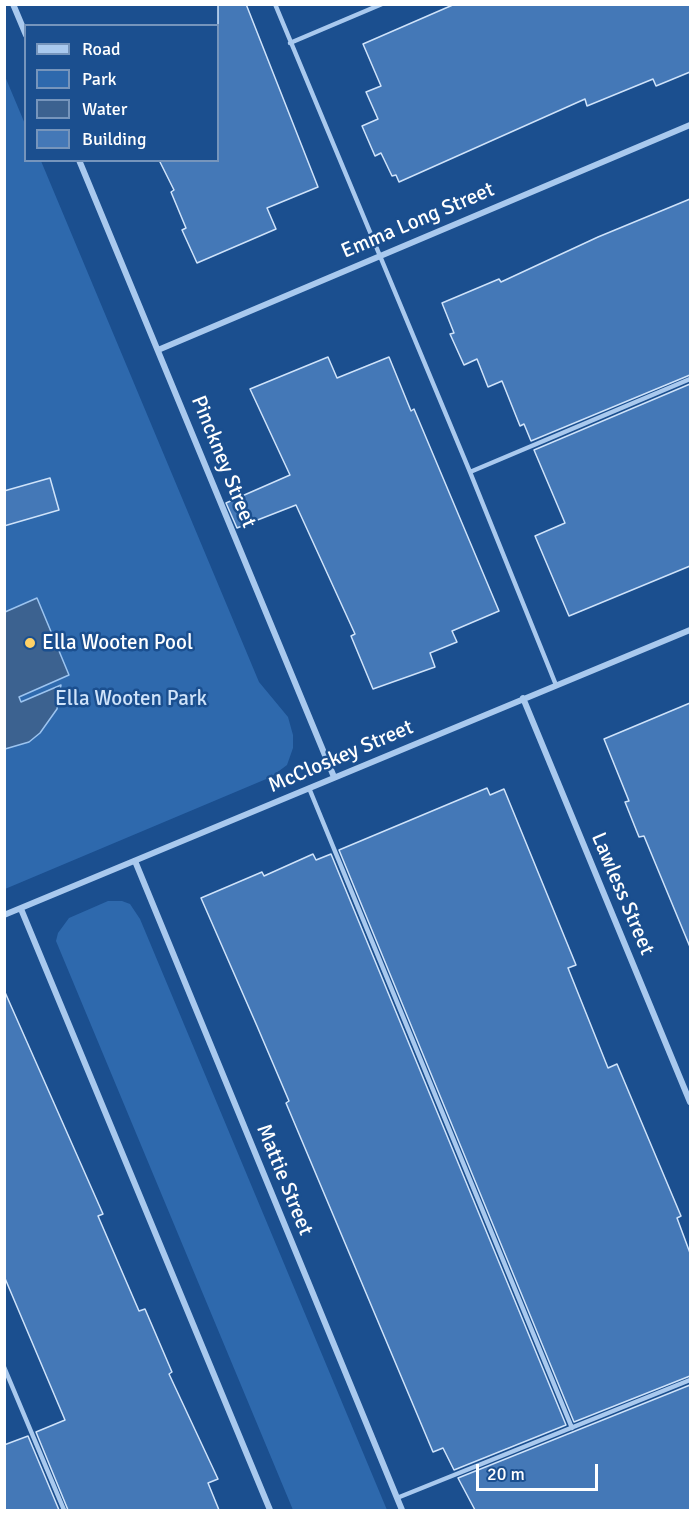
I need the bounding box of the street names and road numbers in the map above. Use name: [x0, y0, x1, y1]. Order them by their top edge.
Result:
street label: Emma Long Street: [338, 177, 498, 265]
street label: Pinckney Street: [185, 392, 261, 532]
street label: McCloskey Street: [265, 715, 417, 799]
street label: Lawless Street: [585, 829, 659, 959]
street label: Mattie Street: [250, 1121, 318, 1239]

